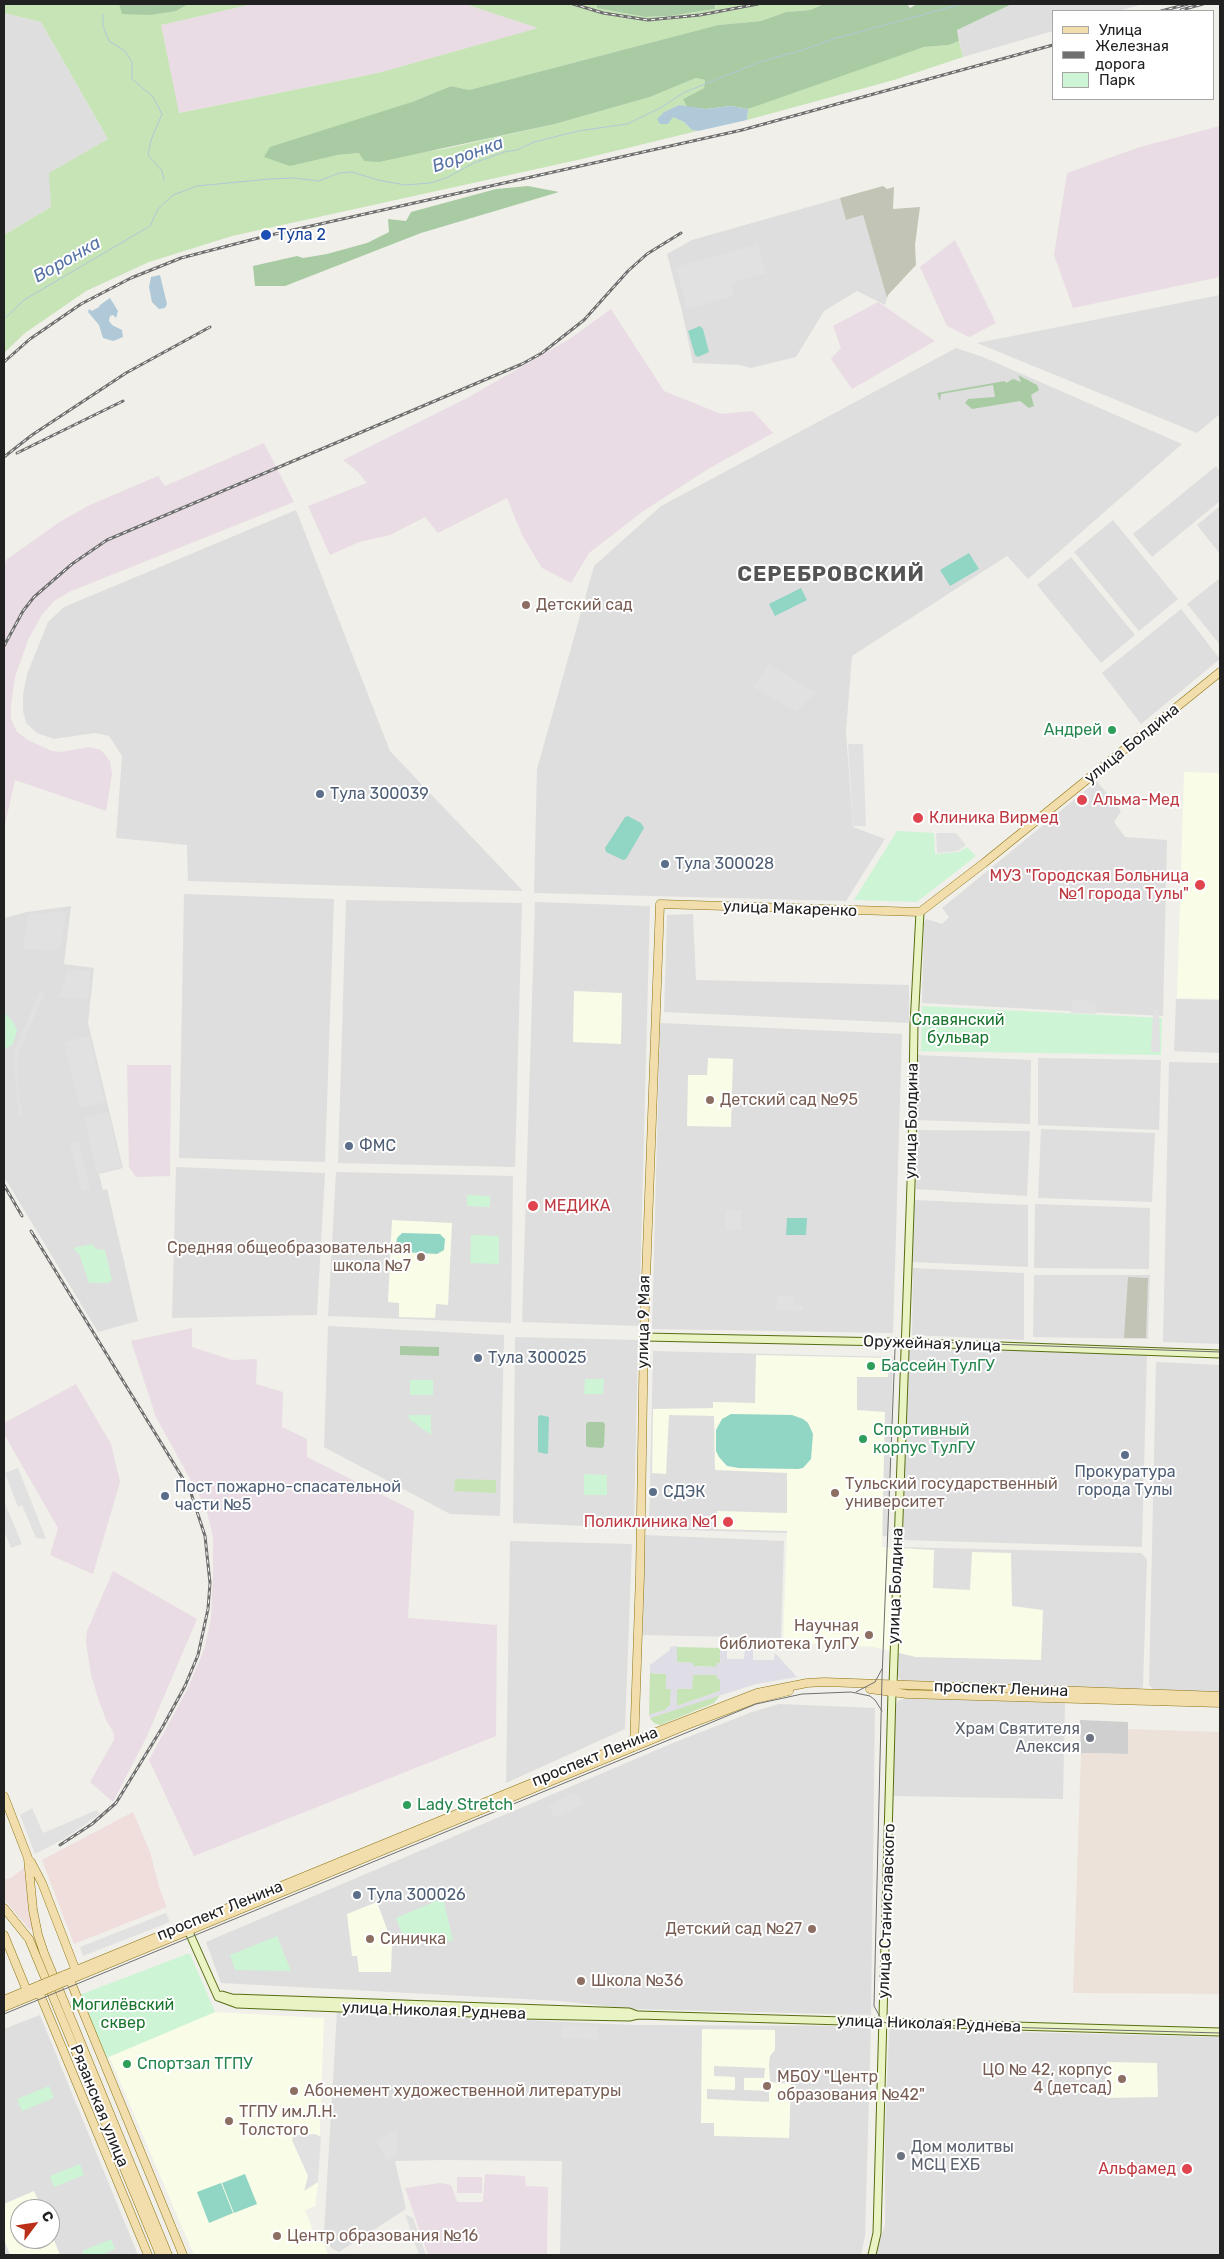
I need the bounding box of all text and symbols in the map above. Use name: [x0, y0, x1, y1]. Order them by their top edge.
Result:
legend: [1052, 10, 1214, 100]
text: Улица: [1099, 21, 1142, 39]
text: Железная дорога: [1095, 37, 1169, 73]
text: Парк: [1099, 71, 1135, 89]
water label: Воронка: [429, 132, 507, 178]
place label: Тула 2: [277, 225, 326, 245]
marker: Тула 2: [259, 228, 273, 242]
water label: Воронка: [29, 232, 105, 288]
district label: СЕРЕБРОВСКИЙ: [736, 562, 926, 588]
place label: Детский сад: [536, 595, 633, 615]
marker: Детский сад: [520, 599, 532, 611]
street label: улица Болдина: [1081, 700, 1183, 788]
place label: Андрей: [1044, 720, 1102, 740]
marker: Андрей: [1106, 724, 1118, 736]
place label: Тула 300039: [330, 784, 429, 804]
marker: Тула 300039: [314, 788, 326, 800]
place label: Альма-Мед: [1093, 790, 1180, 810]
marker: Альма-Мед: [1075, 793, 1089, 807]
place label: Клиника Вирмед: [929, 808, 1059, 828]
marker: Клиника Вирмед: [911, 811, 925, 825]
place label: Тула 300028: [675, 854, 774, 874]
marker: Тула 300028: [659, 858, 671, 870]
place label: МУЗ "Городская Больница №1 города Тулы": [989, 866, 1189, 904]
marker: МУЗ "Городская Больница №1 города Тулы": [1193, 878, 1207, 892]
street label: улица Макаренко: [722, 897, 858, 921]
park label: Славянский бульвар: [911, 1010, 1005, 1048]
street label: улица Болдина: [901, 1063, 923, 1179]
place label: Детский сад №95: [720, 1090, 858, 1110]
marker: Детский сад №95: [704, 1094, 716, 1106]
place label: ФМС: [359, 1136, 396, 1156]
marker: ФМС: [343, 1140, 355, 1152]
place label: МЕДИКА: [544, 1196, 611, 1216]
marker: МЕДИКА: [526, 1199, 540, 1213]
place label: Средняя общеобразовательная школа №7: [167, 1238, 411, 1276]
marker: Средняя общеобразовательная школа №7: [415, 1251, 427, 1263]
street label: улица 9 Мая: [634, 1275, 654, 1369]
street label: Оружейная улица: [863, 1332, 1001, 1356]
place label: Тула 300025: [488, 1348, 587, 1368]
marker: Тула 300025: [472, 1352, 484, 1364]
place label: Бассейн ТулГУ: [881, 1356, 995, 1376]
marker: Бассейн ТулГУ: [865, 1360, 877, 1372]
place label: Спортивный корпус ТулГУ: [873, 1420, 975, 1458]
marker: Спортивный корпус ТулГУ: [857, 1433, 869, 1445]
marker: Прокуратура города Тулы: [1119, 1449, 1131, 1461]
place label: Прокуратура города Тулы: [1074, 1462, 1176, 1500]
place label: Тульский государственный университет: [845, 1474, 1058, 1512]
place label: Пост пожарно-спасательной части №5: [175, 1477, 401, 1515]
place label: СДЭК: [663, 1482, 705, 1502]
marker: СДЭК: [647, 1486, 659, 1498]
marker: Тульский государственный университет: [829, 1487, 841, 1499]
marker: Пост пожарно-спасательной части №5: [159, 1490, 171, 1502]
place label: Поликлиника №1: [584, 1512, 717, 1532]
marker: Поликлиника №1: [721, 1515, 735, 1529]
street label: улица Болдина: [884, 1527, 908, 1645]
place label: Научная библиотека ТулГУ: [719, 1616, 859, 1654]
marker: Научная библиотека ТулГУ: [863, 1629, 875, 1641]
street label: проспект Ленина: [933, 1677, 1069, 1701]
place label: Храм Святителя Алексия: [955, 1719, 1080, 1757]
street label: проспект Ленина: [529, 1723, 661, 1791]
marker: Храм Святителя Алексия: [1084, 1732, 1096, 1744]
place label: Lady Stretch: [417, 1795, 513, 1815]
marker: Lady Stretch: [401, 1799, 413, 1811]
street label: улица Станиславского: [874, 1823, 900, 1999]
street label: проспект Ленина: [154, 1877, 286, 1945]
place label: Тула 300026: [367, 1885, 466, 1905]
marker: Тула 300026: [351, 1889, 363, 1901]
place label: Детский сад №27: [665, 1919, 802, 1939]
marker: Детский сад №27: [806, 1923, 818, 1935]
place label: Синичка: [380, 1929, 446, 1949]
marker: Синичка: [364, 1933, 376, 1945]
place label: Школа №36: [591, 1971, 683, 1991]
marker: Школа №36: [575, 1975, 587, 1987]
park label: Могилёвский сквер: [72, 1995, 174, 2033]
street label: улица Николая Руднева: [342, 1998, 526, 2024]
street label: улица Николая Руднева: [837, 2011, 1021, 2037]
street label: Рязанская улица: [66, 2042, 132, 2170]
place label: Спортзал ТГПУ: [137, 2054, 253, 2074]
marker: Спортзал ТГПУ: [121, 2058, 133, 2070]
place label: ЦО № 42, корпус 4 (детсад): [982, 2060, 1112, 2098]
place label: МБОУ "Центр образования №42": [777, 2067, 925, 2105]
marker: ЦО № 42, корпус 4 (детсад): [1116, 2073, 1128, 2085]
marker: МБОУ "Центр образования №42": [761, 2080, 773, 2092]
place label: Абонемент художественной литературы: [304, 2081, 621, 2101]
marker: Абонемент художественной литературы: [288, 2085, 300, 2097]
place label: ТГПУ им.Л.Н. Толстого: [239, 2102, 337, 2140]
marker: ТГПУ им.Л.Н. Толстого: [223, 2115, 235, 2127]
place label: Дом молитвы МСЦ ЕХБ: [911, 2137, 1014, 2175]
marker: Дом молитвы МСЦ ЕХБ: [895, 2150, 907, 2162]
place label: Альфамед: [1098, 2159, 1176, 2179]
marker: Альфамед: [1180, 2162, 1194, 2176]
north arrow: [10, 2199, 60, 2249]
text: С: [38, 2208, 57, 2225]
place label: Центр образования №16: [287, 2226, 478, 2246]
marker: Центр образования №16: [271, 2230, 283, 2242]

